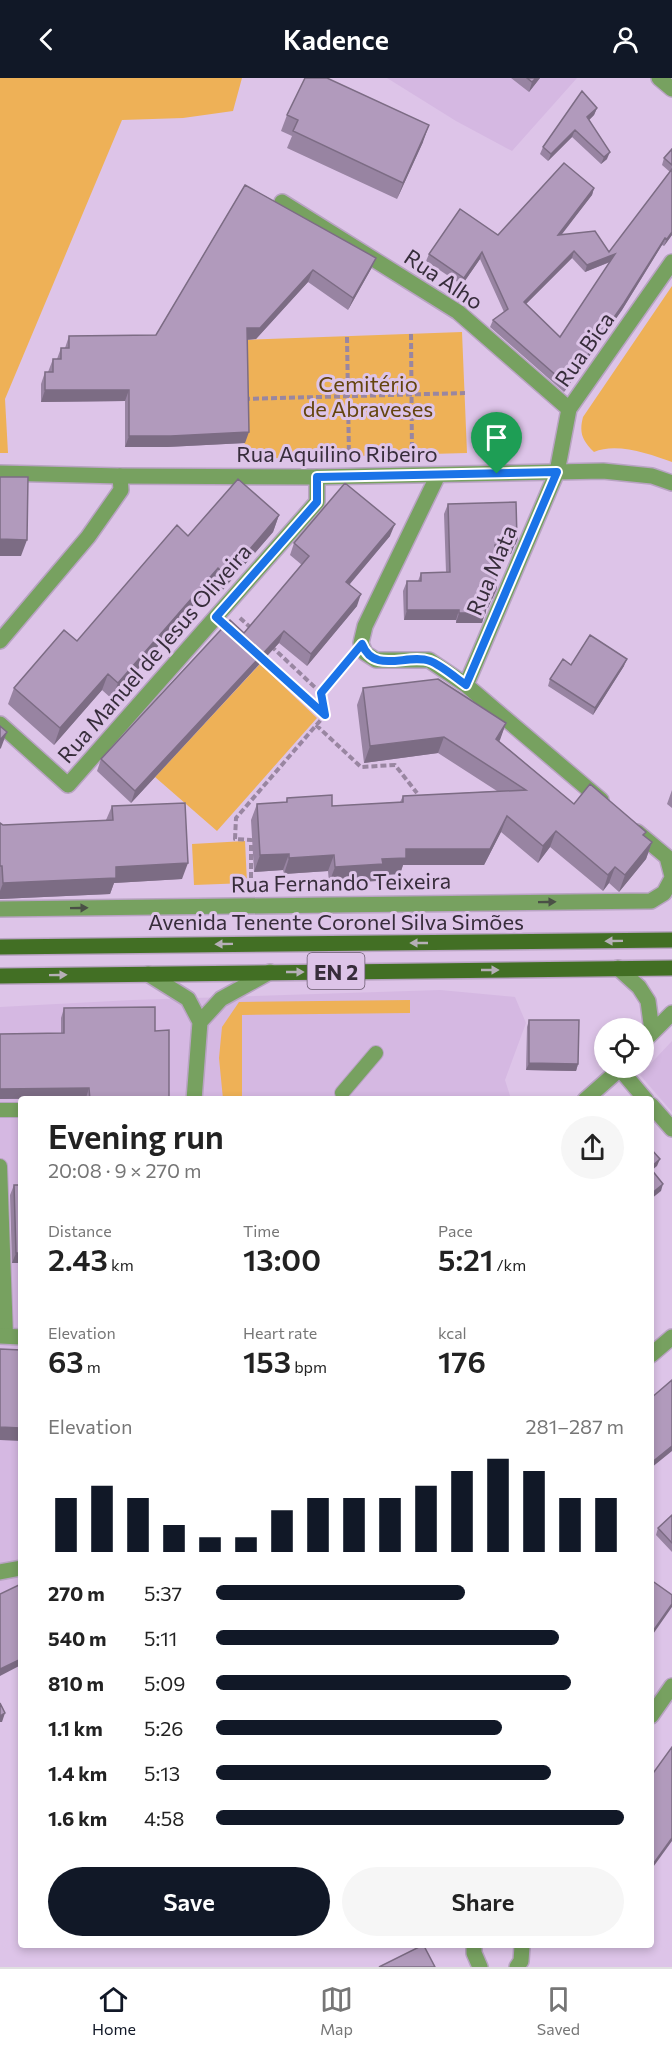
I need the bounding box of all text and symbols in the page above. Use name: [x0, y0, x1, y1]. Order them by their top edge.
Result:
icon: back: [30, 23, 63, 56]
text: Kadence: [283, 23, 389, 56]
icon: person: [609, 23, 642, 56]
street label: Rua Alho: [399, 243, 489, 315]
street label: Rua Bica: [549, 306, 619, 392]
park label: Cemitério de Abraveses: [303, 370, 433, 422]
pin: [471, 412, 522, 474]
icon: arrive: [480, 421, 513, 454]
street label: Rua Aquilino Ribeiro: [236, 440, 438, 467]
street label: Rua Mata: [460, 521, 522, 619]
street label: Rua Manuel de Jesus Oliveira: [51, 538, 257, 768]
street label: Rua Fernando Teixeira: [231, 867, 451, 897]
one-way arrow: [538, 897, 557, 907]
one-way arrow: [70, 903, 89, 913]
street label: Avenida Tenente Coronel Silva Simões: [148, 908, 524, 935]
one-way arrow: [604, 936, 623, 946]
one-way arrow: [409, 938, 428, 948]
one-way arrow: [214, 939, 233, 949]
road number: EN 2: [308, 953, 364, 989]
one-way arrow: [481, 965, 500, 975]
one-way arrow: [286, 967, 305, 977]
one-way arrow: [49, 970, 68, 980]
map controls: [594, 1018, 654, 1078]
button: locate: [594, 1018, 654, 1078]
text: Evening run: [48, 1115, 224, 1156]
button: share: [561, 1116, 624, 1179]
text: 20:08 · 9 × 270 m: [48, 1158, 201, 1182]
text: Distance: [48, 1221, 112, 1240]
text: Time: [243, 1221, 280, 1240]
text: Pace: [438, 1221, 473, 1240]
text: 2.43: [48, 1240, 108, 1277]
text: 13:00: [243, 1240, 321, 1277]
text: 5:21: [438, 1240, 493, 1277]
text: km: [108, 1255, 134, 1274]
text: /km: [493, 1255, 526, 1274]
text: Elevation: [48, 1323, 116, 1342]
text: Heart rate: [243, 1323, 317, 1342]
text: kcal: [438, 1323, 467, 1342]
text: 63: [48, 1342, 84, 1379]
text: 153: [243, 1342, 291, 1379]
text: 176: [438, 1342, 486, 1379]
text: m: [84, 1357, 101, 1376]
text: bpm: [291, 1357, 327, 1376]
text: Elevation: [48, 1414, 133, 1438]
text: 281–287 m: [526, 1414, 624, 1438]
text: 270 m: [48, 1581, 105, 1605]
text: 5:37: [144, 1581, 182, 1605]
text: 540 m: [48, 1626, 107, 1650]
text: 5:11: [144, 1626, 177, 1650]
text: 810 m: [48, 1671, 104, 1695]
text: 5:09: [144, 1671, 185, 1695]
text: 1.1 km: [48, 1716, 103, 1740]
text: 5:26: [144, 1716, 183, 1740]
text: 1.4 km: [48, 1761, 107, 1785]
text: 5:13: [144, 1761, 180, 1785]
text: 1.6 km: [48, 1806, 107, 1830]
text: 4:58: [144, 1806, 184, 1830]
button: Save: [48, 1867, 330, 1936]
button: Share: [342, 1867, 624, 1936]
tab: Home: [92, 1983, 136, 2038]
tab: Map: [320, 1983, 353, 2038]
tab: Saved: [537, 1983, 580, 2038]

